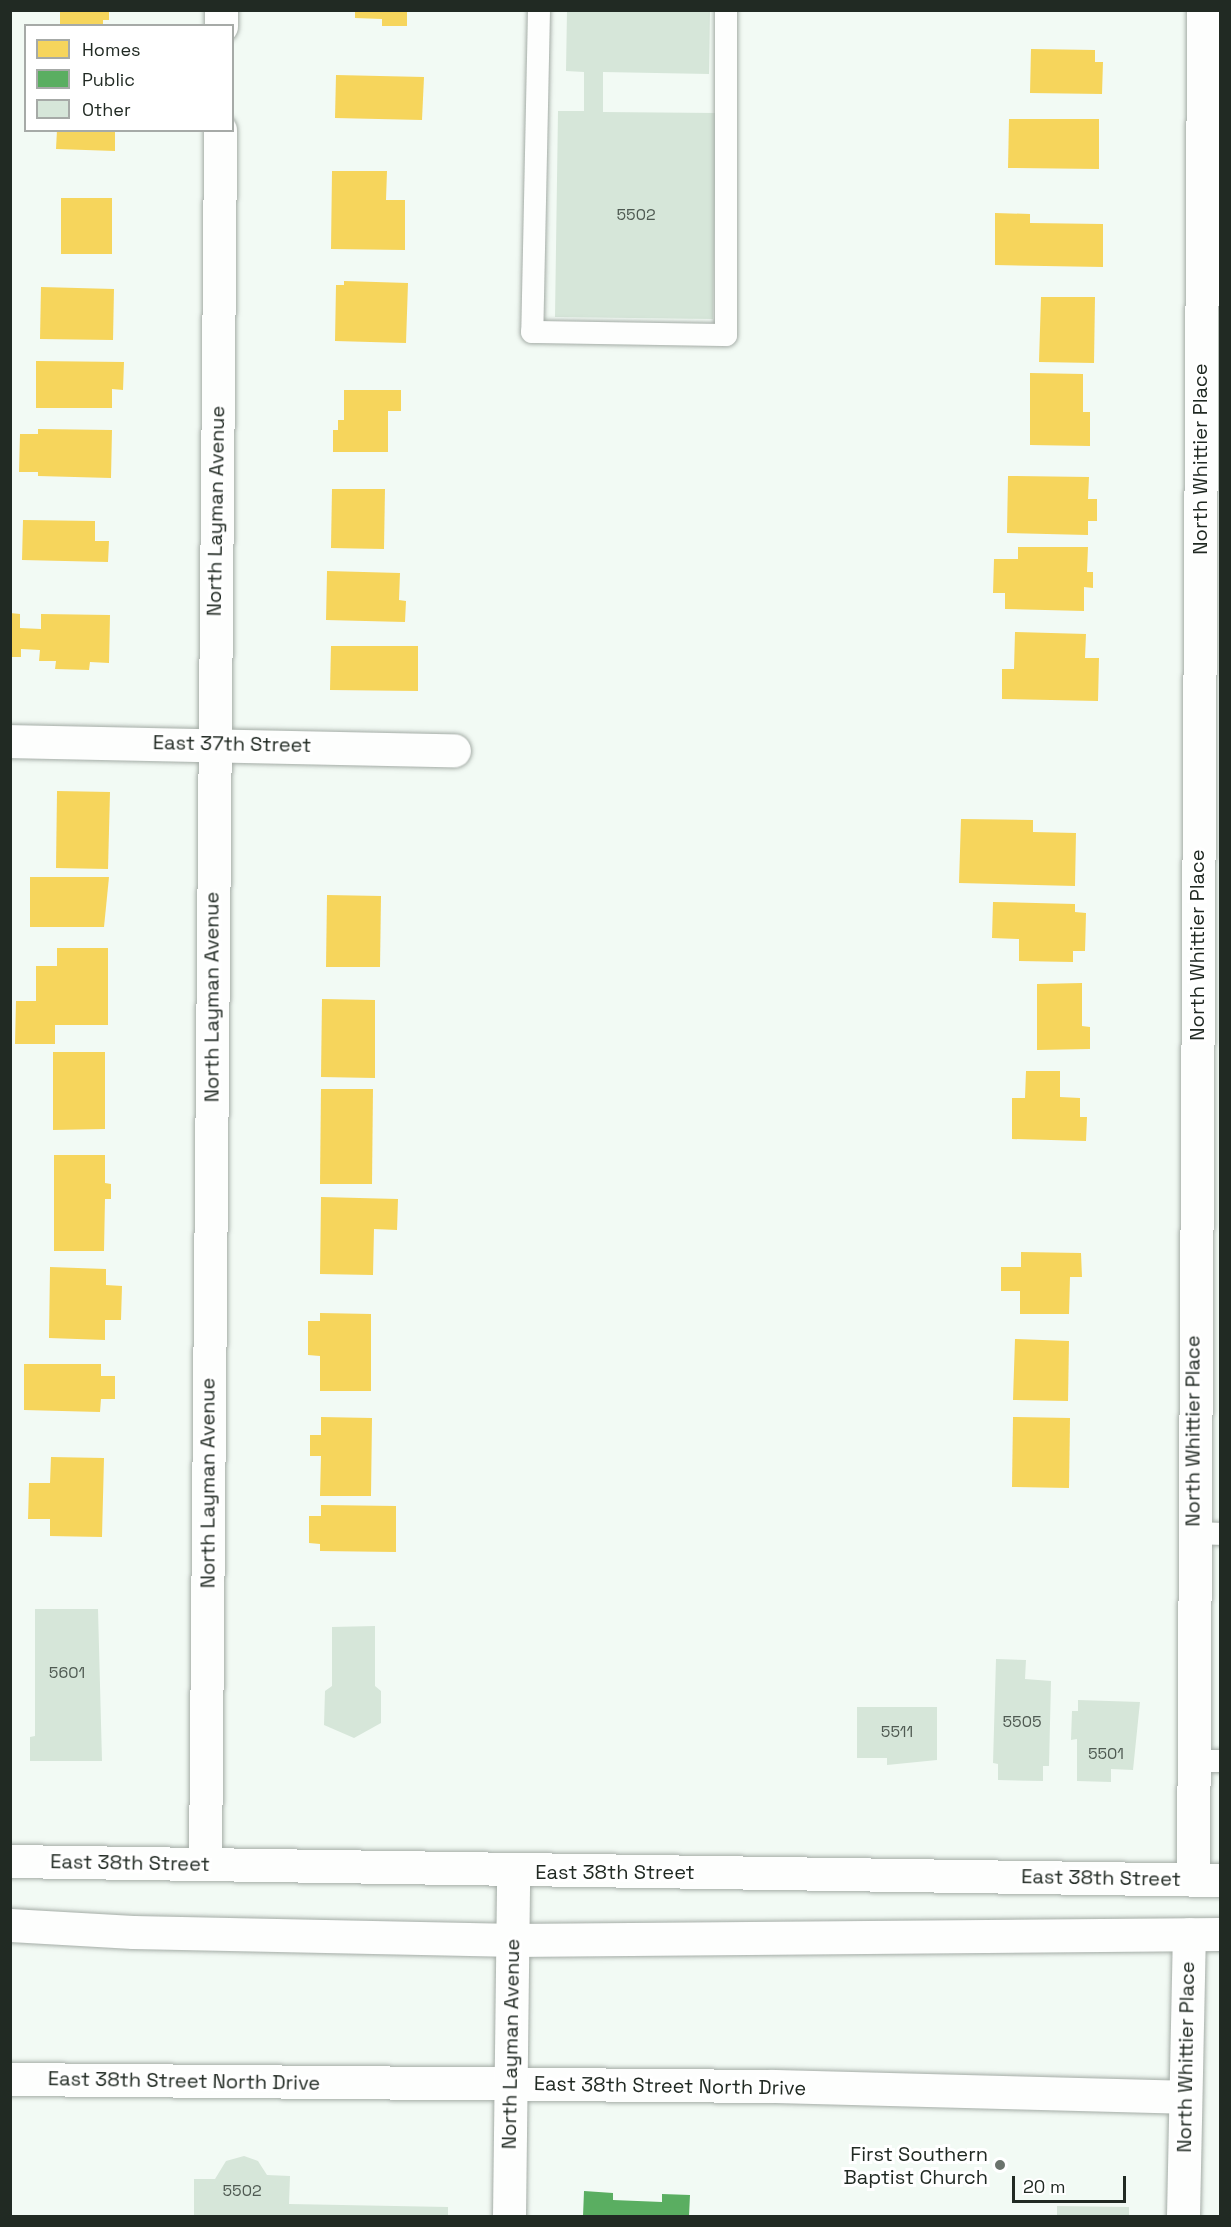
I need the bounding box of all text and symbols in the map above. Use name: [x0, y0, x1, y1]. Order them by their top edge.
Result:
legend: [24, 24, 234, 132]
text: Homes: [82, 38, 141, 61]
text: Public: [82, 68, 135, 91]
text: Other: [82, 98, 131, 121]
house number: 5502: [616, 205, 656, 225]
street label: North Whittier Place: [1188, 363, 1212, 555]
street label: North Layman Avenue: [202, 405, 230, 617]
street label: East 37th Street: [153, 731, 311, 757]
street label: North Whittier Place: [1185, 849, 1209, 1041]
street label: North Layman Avenue: [200, 892, 224, 1102]
street label: North Whittier Place: [1181, 1335, 1205, 1527]
street label: North Layman Avenue: [196, 1378, 220, 1588]
house number: 5601: [49, 1663, 85, 1683]
house number: 5505: [1002, 1712, 1042, 1732]
house number: 5511: [881, 1722, 913, 1742]
house number: 5501: [1088, 1744, 1124, 1764]
street label: East 38th Street: [50, 1850, 210, 1876]
street label: East 38th Street: [535, 1860, 695, 1884]
street label: East 38th Street: [1021, 1865, 1181, 1891]
street label: North Layman Avenue: [497, 1938, 525, 2150]
street label: North Whittier Place: [1172, 1961, 1200, 2153]
street label: East 38th Street North Drive: [48, 2067, 320, 2095]
street label: East 38th Street North Drive: [534, 2072, 806, 2100]
place label: First Southern Baptist Church: [843, 2142, 988, 2189]
marker: First Southern Baptist Church: [993, 2158, 1007, 2172]
scale bar: [1015, 2164, 1129, 2202]
text: 20 m: [1023, 2175, 1066, 2198]
house number: 5502: [222, 2181, 262, 2201]

